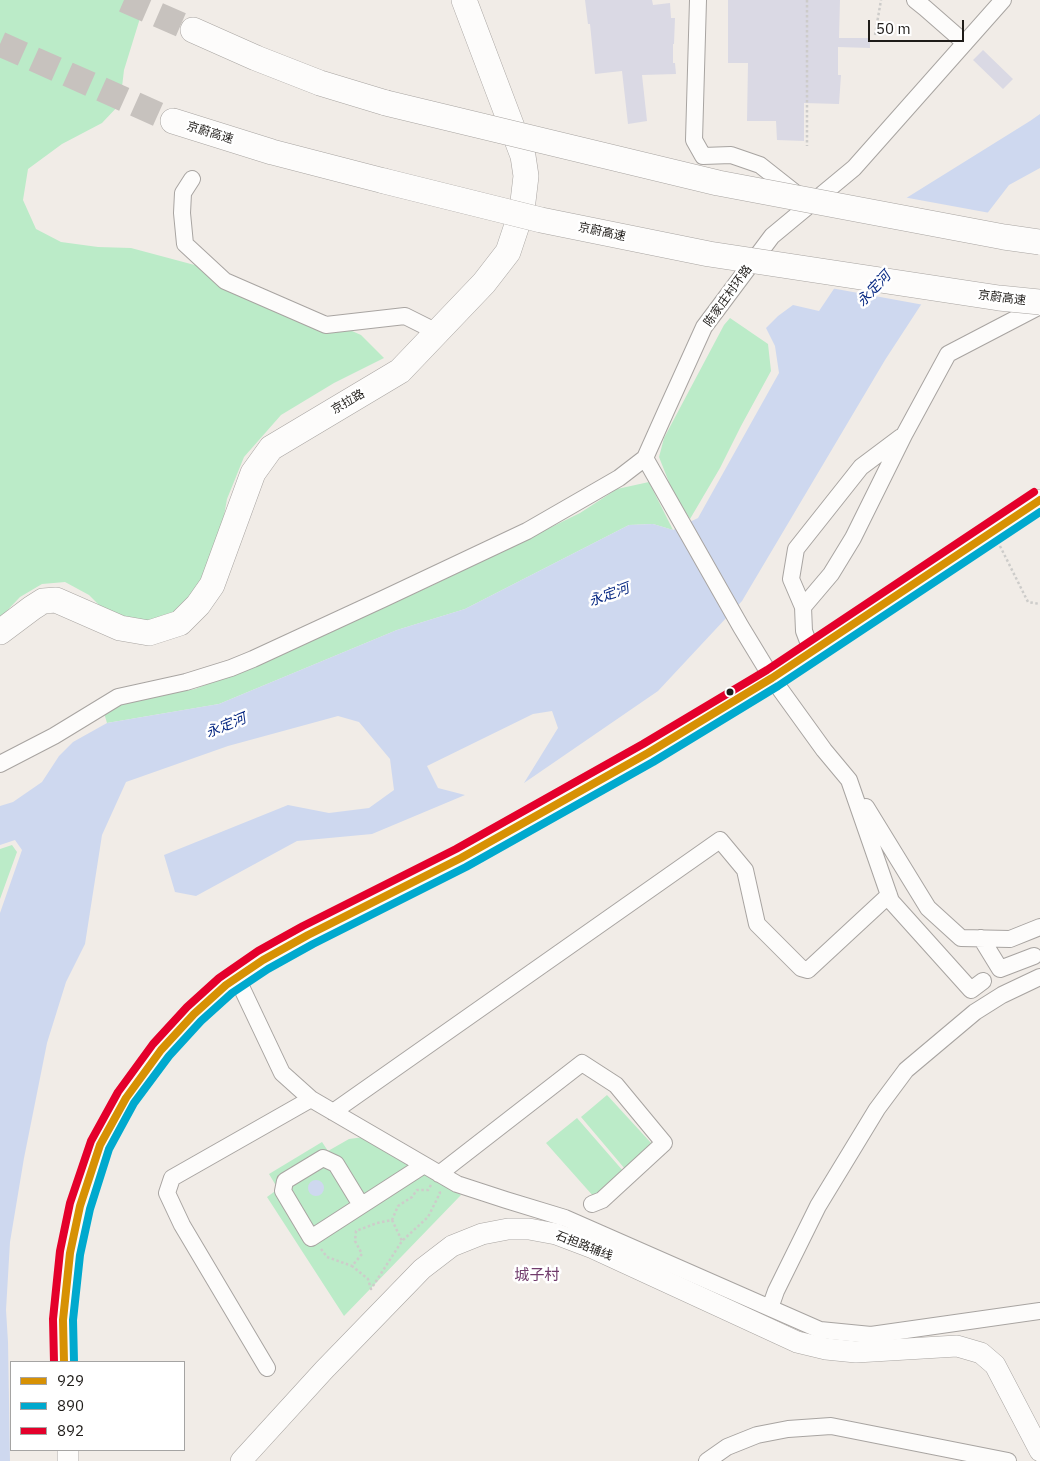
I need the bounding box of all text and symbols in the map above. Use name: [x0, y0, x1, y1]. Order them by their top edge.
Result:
scale bar: [870, 10, 966, 42]
text: 50 m: [876, 19, 911, 38]
street label: 京蔚高速: [185, 119, 235, 147]
street label: 京蔚高速: [577, 220, 627, 244]
street label: 陈家庄村环路: [701, 263, 755, 329]
water label: 永定河: [854, 268, 894, 310]
street label: 京蔚高速: [977, 288, 1027, 308]
street label: 京拉路: [329, 387, 367, 417]
water label: 永定河: [586, 580, 632, 610]
unlabelled marker: [725, 687, 735, 697]
water label: 永定河: [203, 710, 249, 742]
street label: 石担路辅线: [553, 1229, 615, 1263]
district label: 城子村: [515, 1267, 559, 1285]
legend: [10, 1361, 185, 1451]
text: 929: [57, 1371, 84, 1390]
text: 890: [57, 1396, 84, 1415]
text: 892: [57, 1421, 84, 1440]

